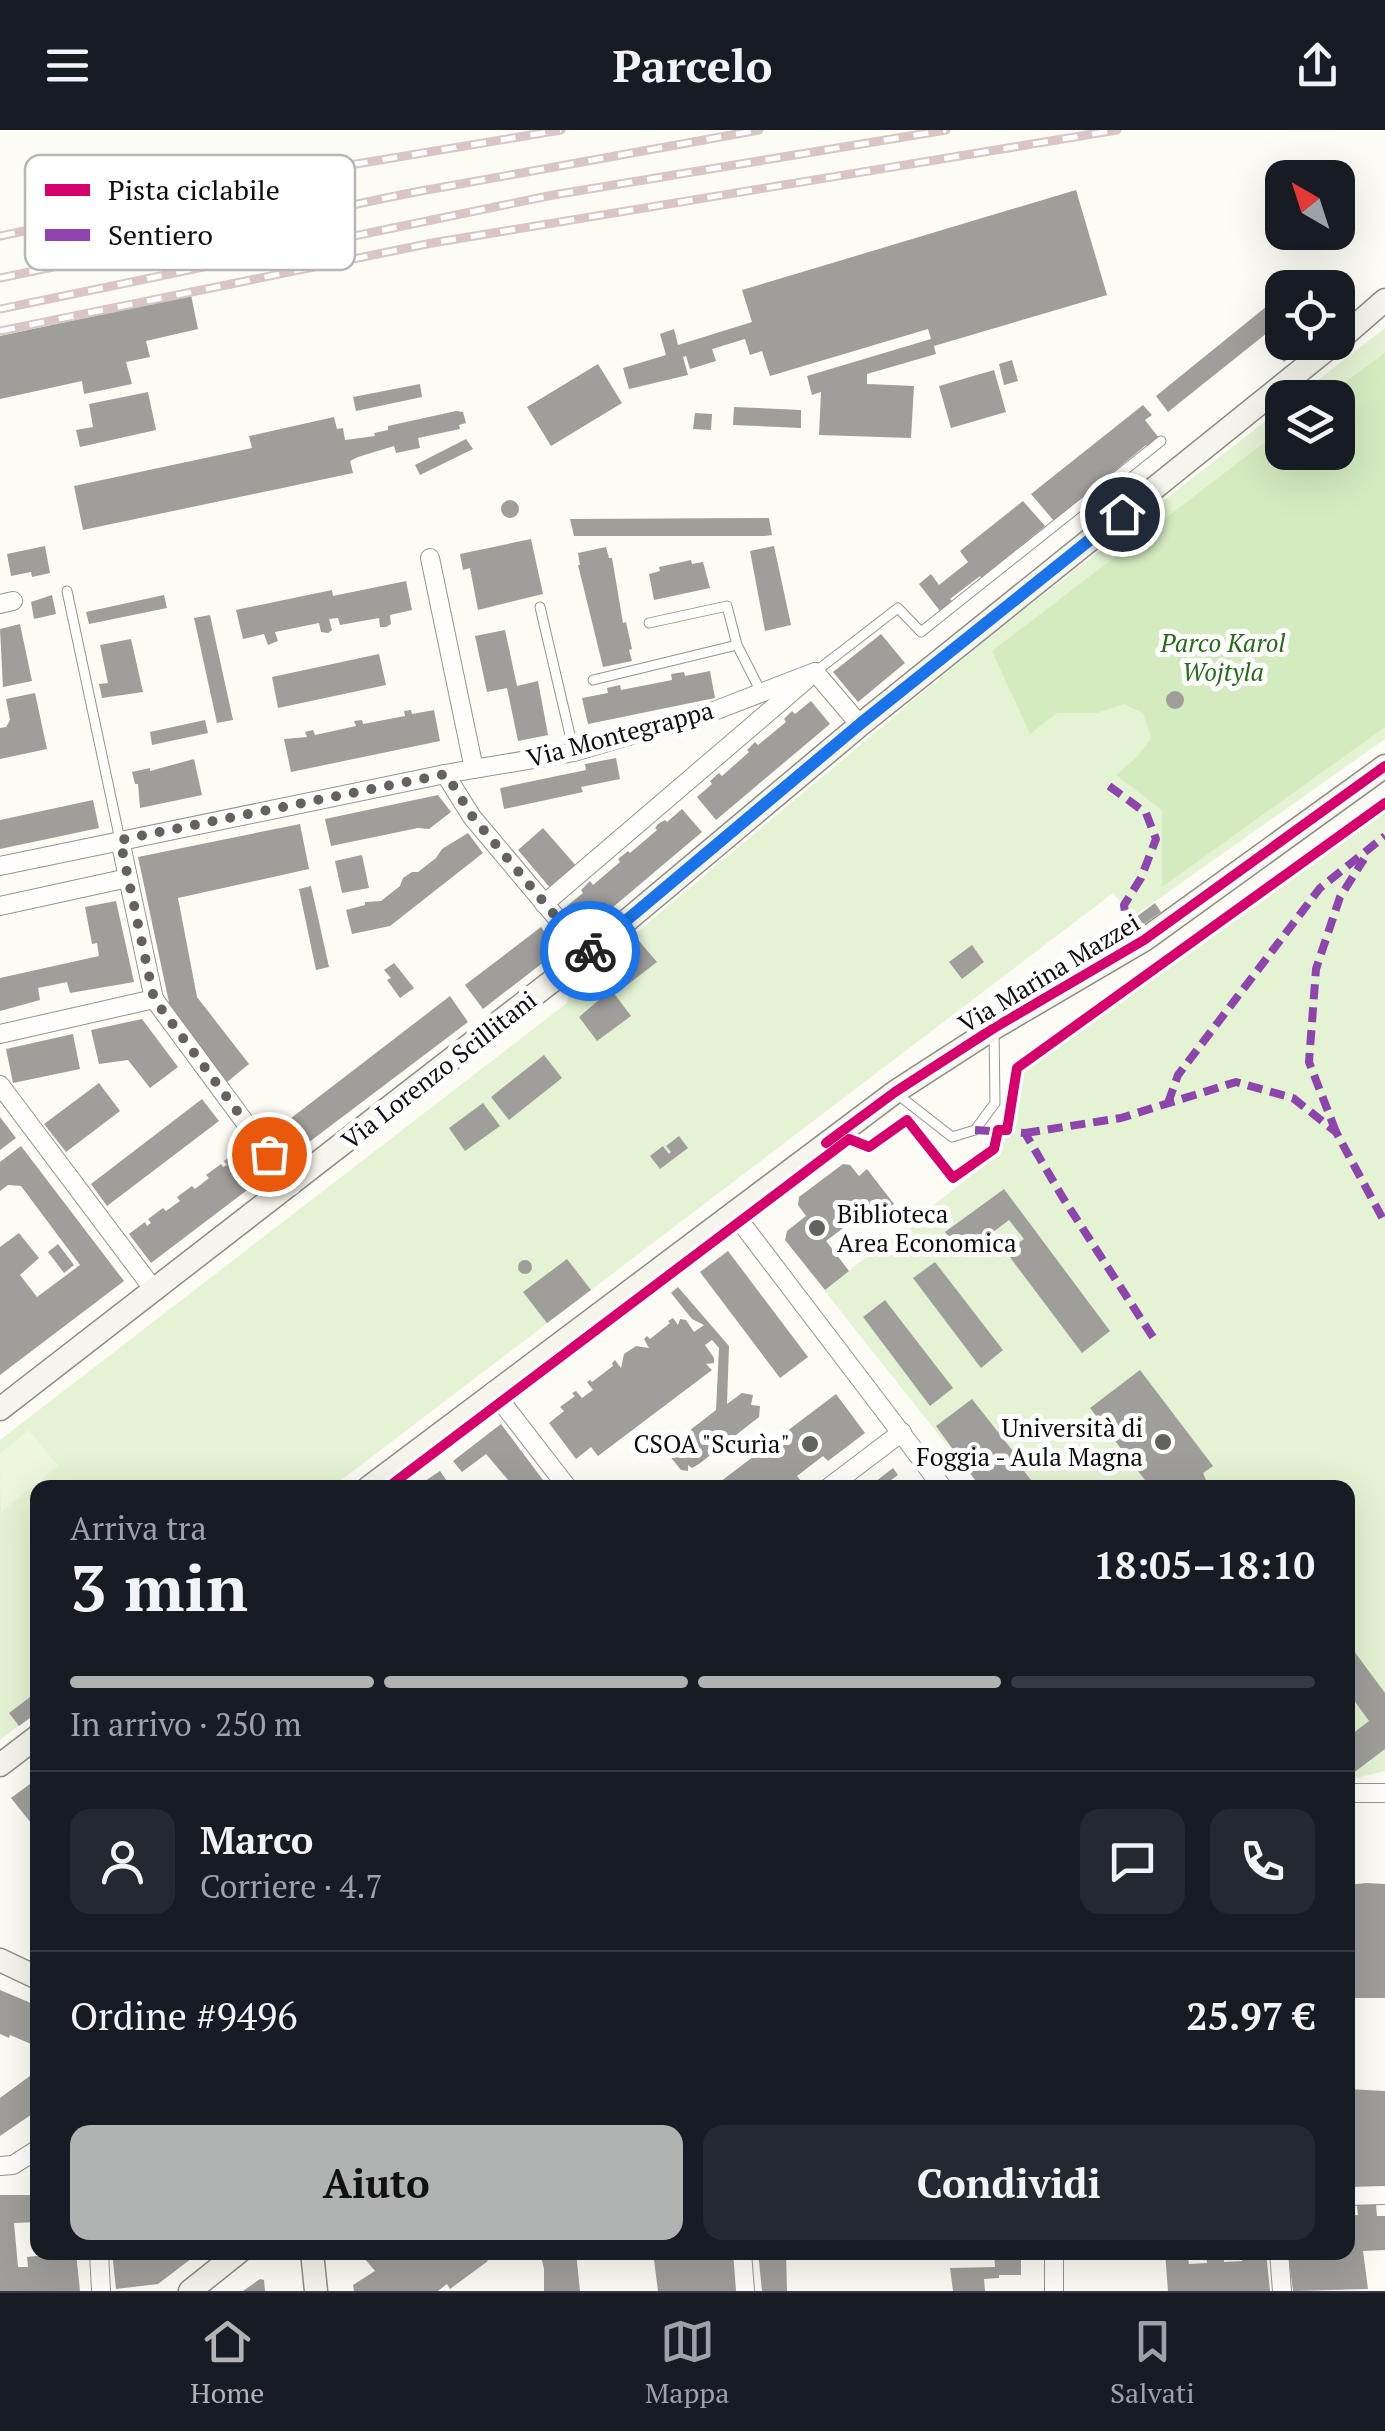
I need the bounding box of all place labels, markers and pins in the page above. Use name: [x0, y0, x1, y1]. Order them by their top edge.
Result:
pin: [1080, 472, 1165, 557]
pin: [227, 1112, 312, 1197]
place label: Biblioteca Area Economica: [837, 1197, 1017, 1259]
marker: Biblioteca Area Economica: [806, 1217, 828, 1239]
place label: Università di Foggia - Aula Magna: [916, 1411, 1143, 1473]
place label: CSOA "Scurìa": [634, 1427, 790, 1460]
marker: Università di Foggia - Aula Magna: [1152, 1431, 1174, 1453]
marker: CSOA "Scurìa": [799, 1433, 821, 1455]

